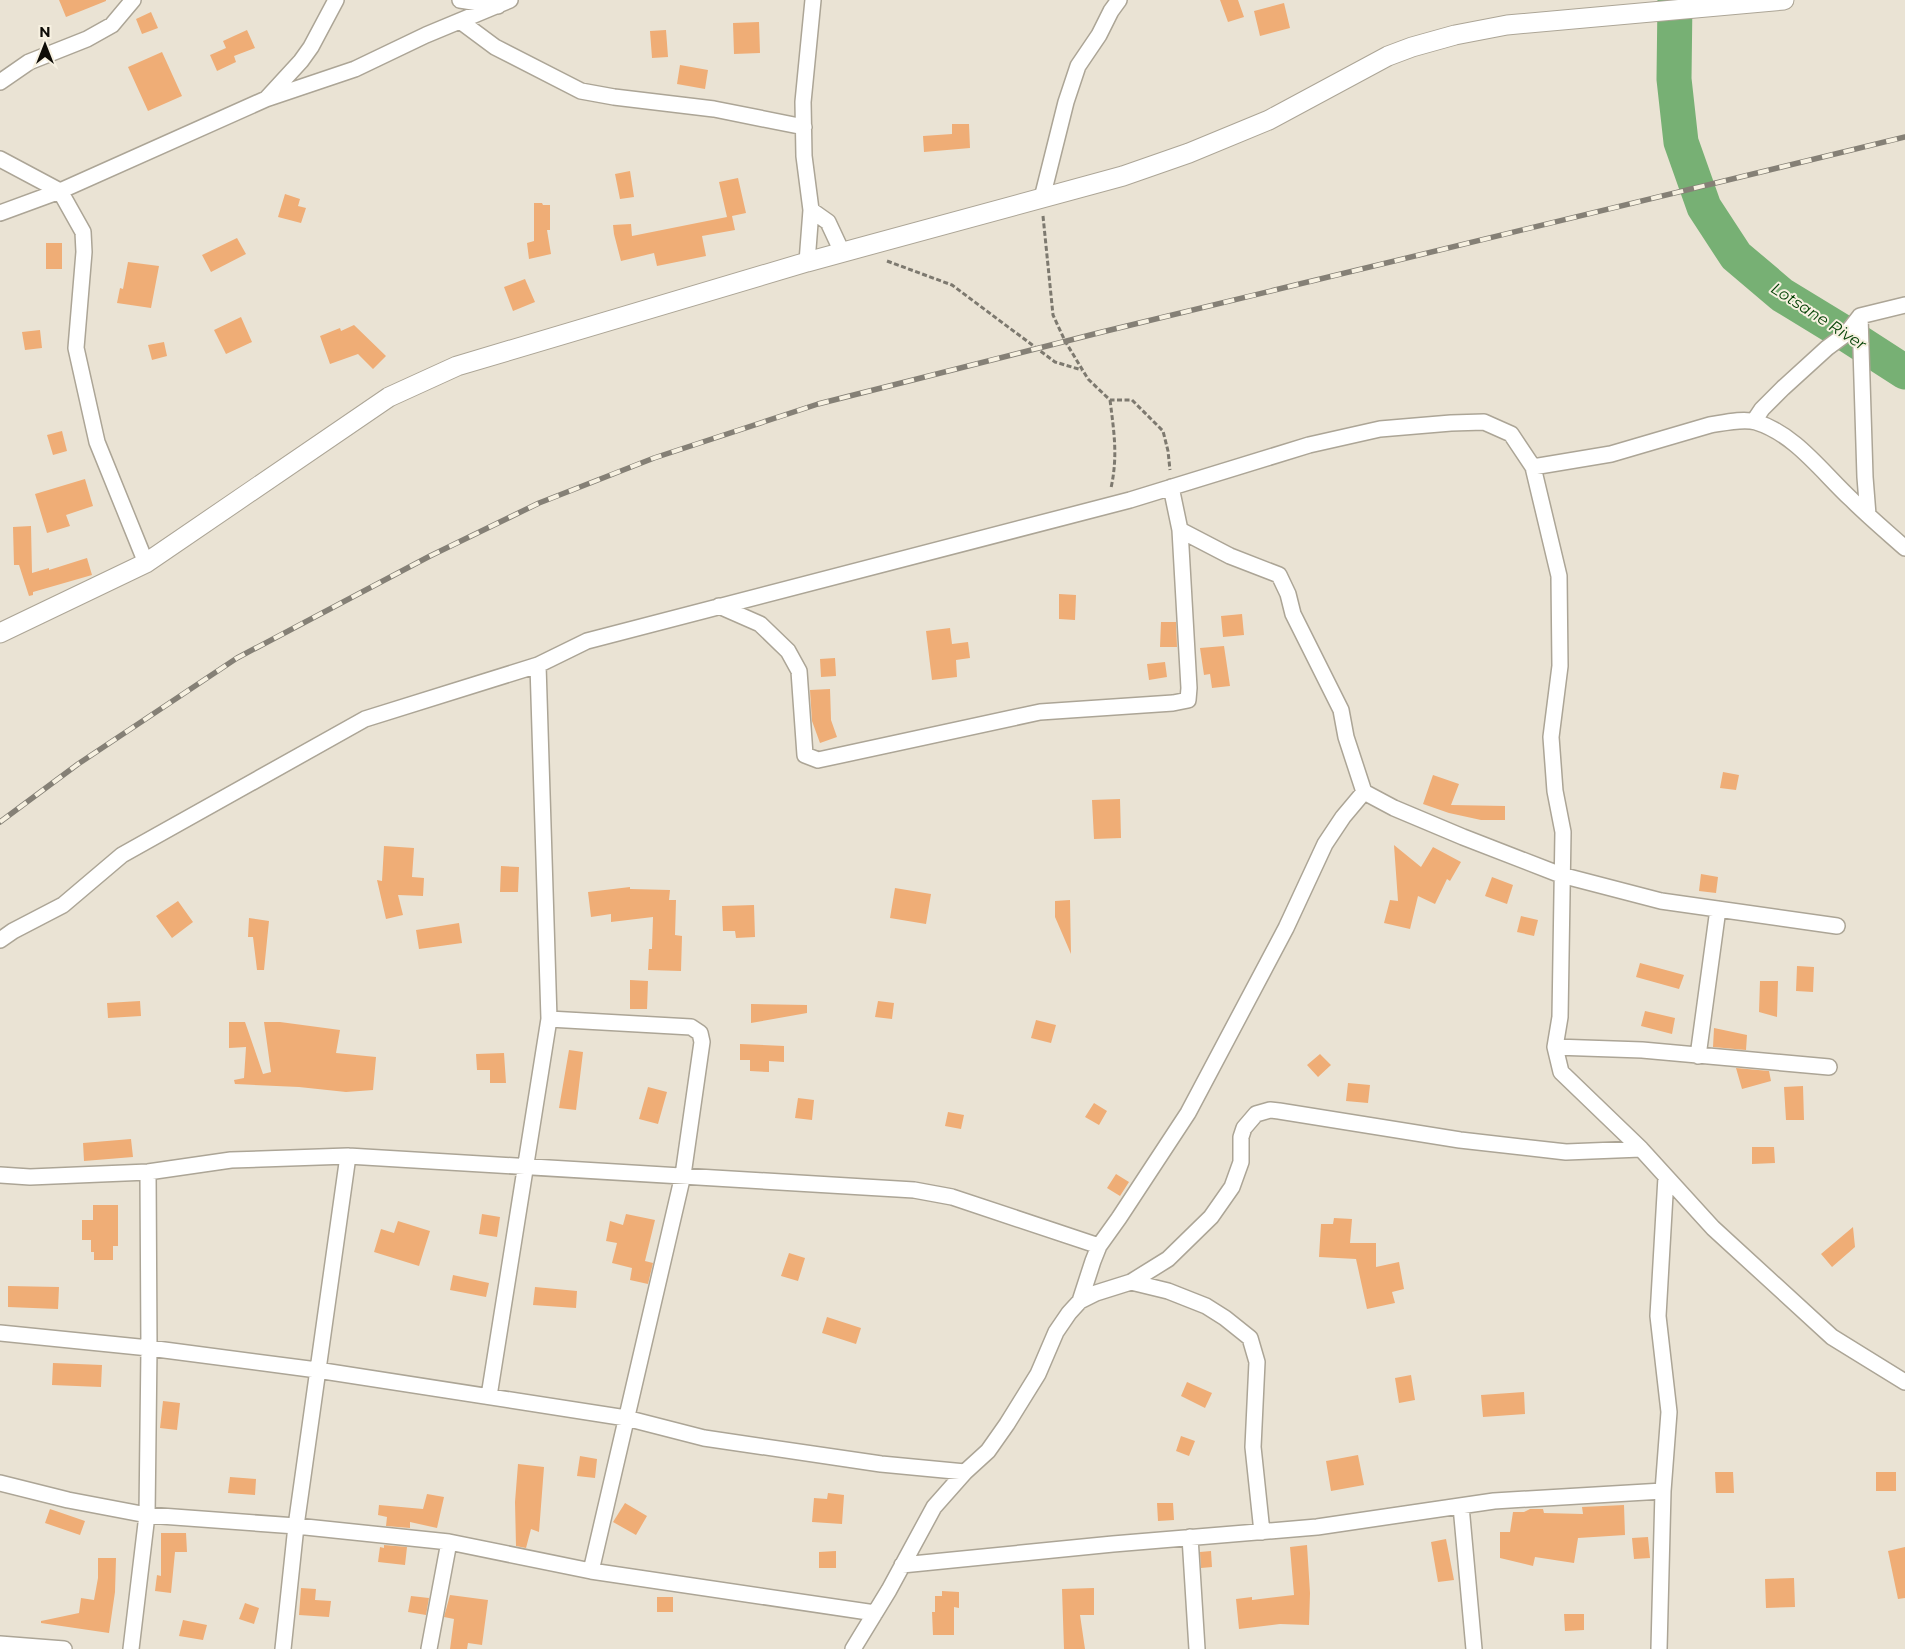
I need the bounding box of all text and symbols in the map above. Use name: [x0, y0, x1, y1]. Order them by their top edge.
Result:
north arrow: [20, 20, 70, 70]
text: N: [39, 23, 51, 41]
water label: Lotsane River: [1768, 279, 1870, 355]

